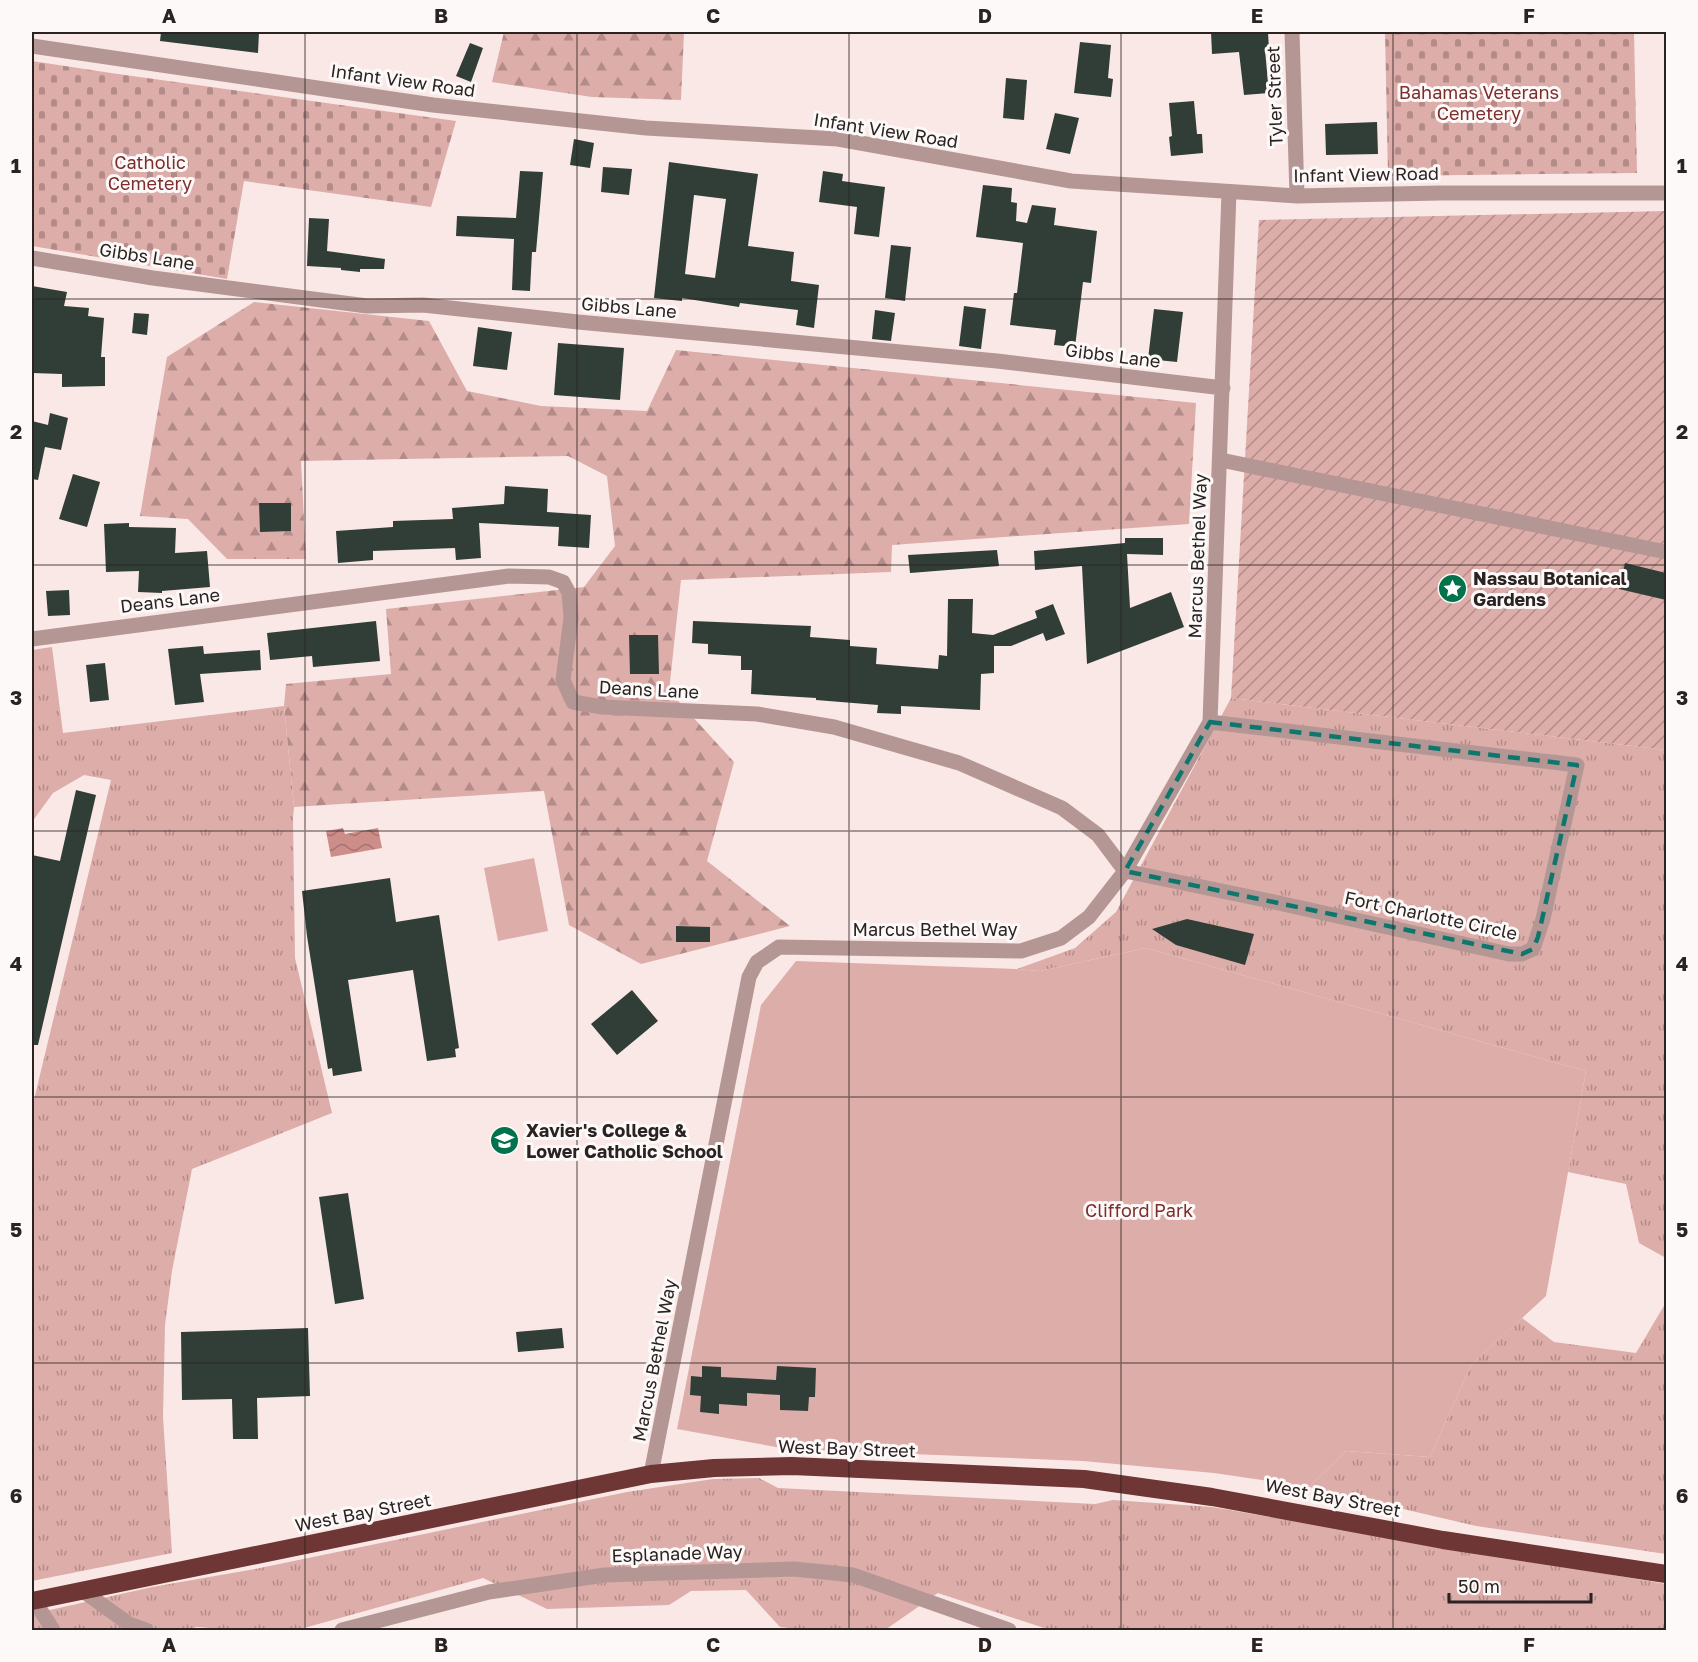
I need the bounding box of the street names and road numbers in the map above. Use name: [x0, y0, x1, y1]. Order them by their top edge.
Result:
street label: Tyler Street: [1261, 45, 1287, 147]
street label: Infant View Road: [329, 59, 477, 101]
street label: Infant View Road: [812, 108, 960, 152]
street label: Infant View Road: [1293, 162, 1439, 186]
street label: Gibbs Lane: [98, 238, 196, 274]
street label: Gibbs Lane: [580, 292, 678, 322]
street label: Gibbs Lane: [1064, 338, 1162, 372]
street label: Marcus Bethel Way: [1183, 473, 1211, 639]
street label: Deans Lane: [119, 583, 221, 617]
street label: Deans Lane: [598, 675, 700, 703]
street label: Fort Charlotte Circle: [1343, 886, 1519, 944]
street label: Marcus Bethel Way: [852, 918, 1018, 940]
street label: Marcus Bethel Way: [627, 1277, 681, 1443]
street label: West Bay Street: [778, 1435, 916, 1461]
street label: West Bay Street: [1263, 1473, 1403, 1521]
street label: West Bay Street: [293, 1488, 433, 1536]
street label: Esplanade Way: [611, 1540, 743, 1566]

